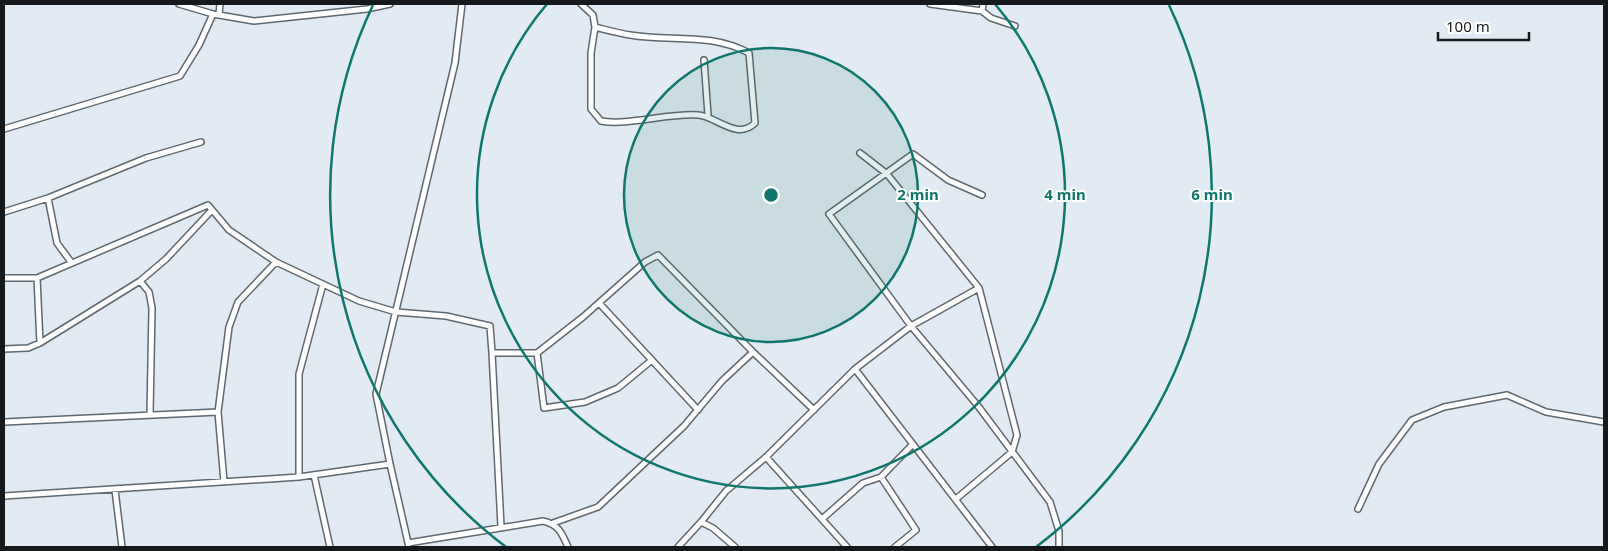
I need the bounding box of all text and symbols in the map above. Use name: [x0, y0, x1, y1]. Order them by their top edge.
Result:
scale bar: [1438, 10, 1529, 42]
text: 100 m: [1446, 16, 1490, 36]
text: 2 min: [897, 184, 939, 204]
text: 4 min: [1044, 184, 1086, 204]
text: 6 min: [1191, 184, 1233, 204]
centre of rings: [762, 186, 780, 204]

